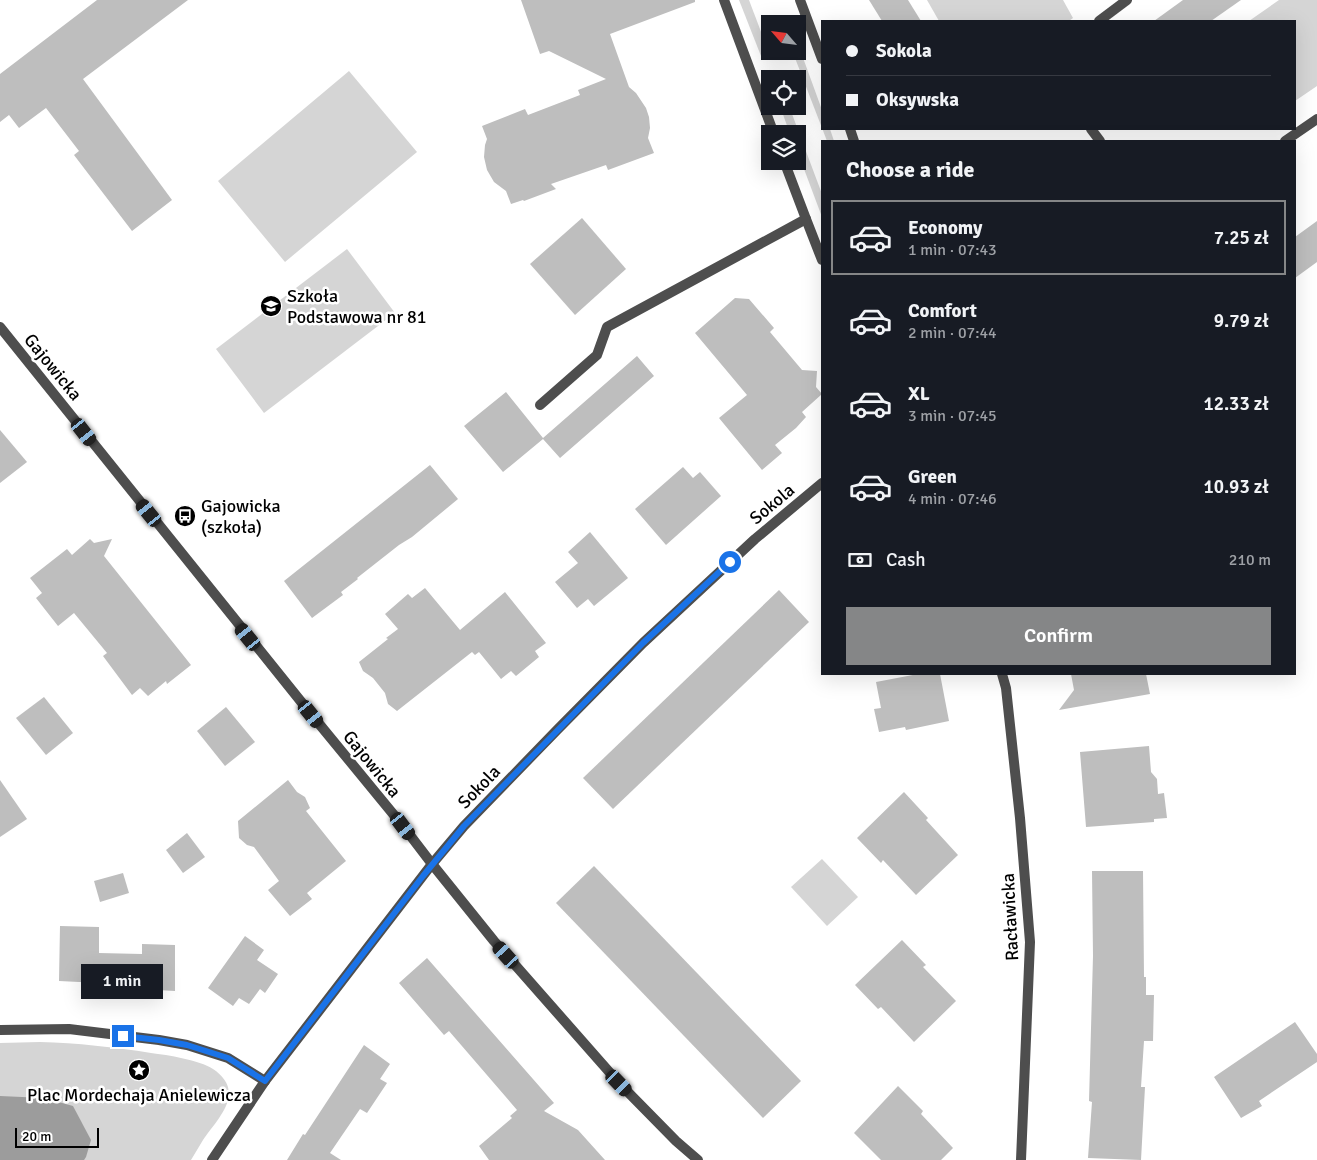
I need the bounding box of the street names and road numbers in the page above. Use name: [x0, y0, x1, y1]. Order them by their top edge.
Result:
street label: Gajowicka: [19, 329, 87, 405]
street label: Sokola: [745, 479, 799, 529]
street label: Gajowicka: [338, 726, 406, 802]
street label: Sokola: [453, 761, 505, 813]
street label: Racławicka: [997, 873, 1023, 961]

